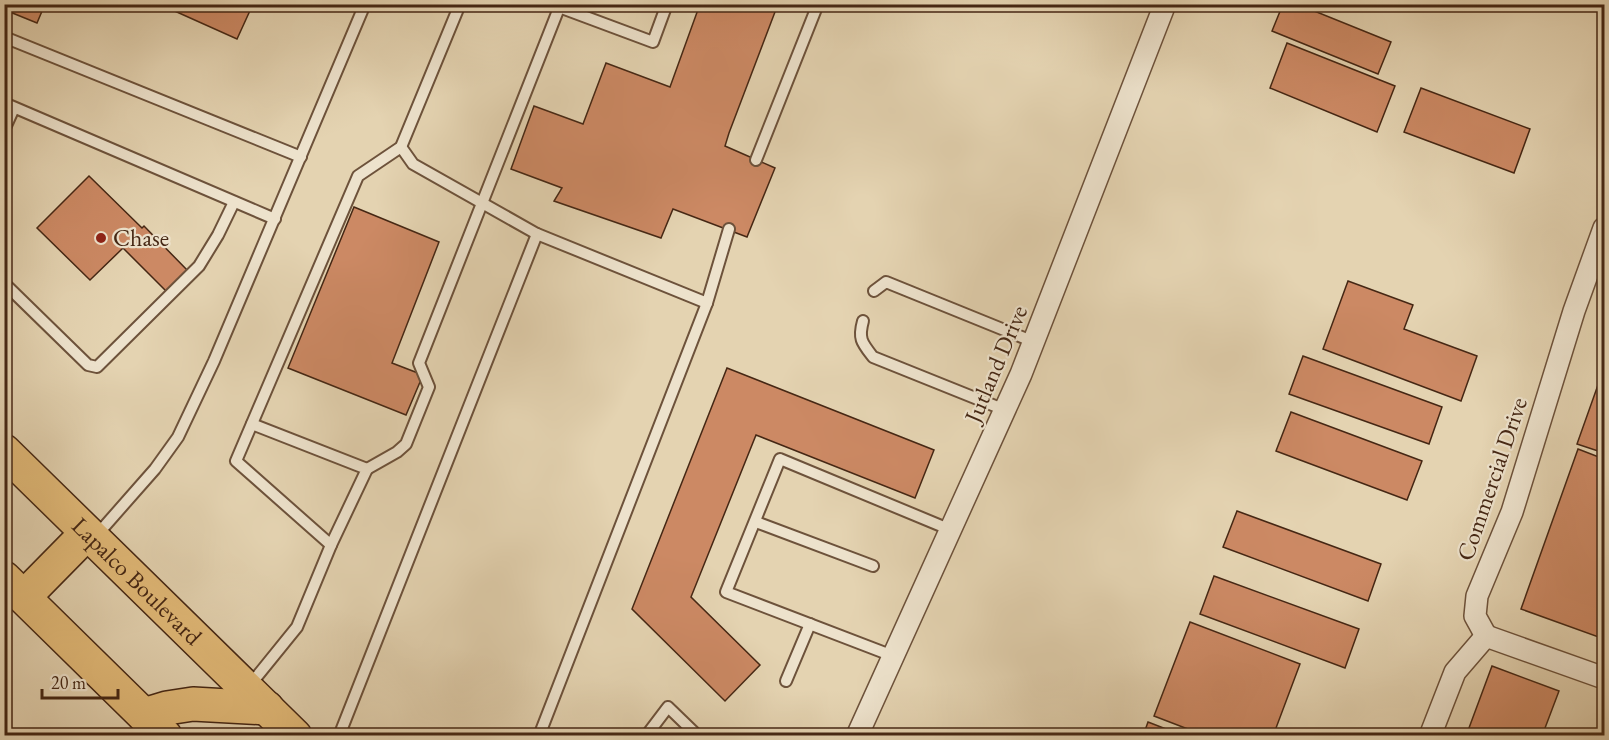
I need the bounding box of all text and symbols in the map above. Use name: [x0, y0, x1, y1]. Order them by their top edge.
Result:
place label: Chase: [113, 222, 169, 253]
marker: Chase: [94, 231, 108, 245]
street label: Jutland Drive: [956, 300, 1034, 429]
street label: Commercial Drive: [1449, 393, 1534, 565]
street label: Lapalco Boulevard: [65, 510, 210, 652]
scale bar: [42, 662, 118, 700]
text: 20 m: [51, 671, 86, 694]

